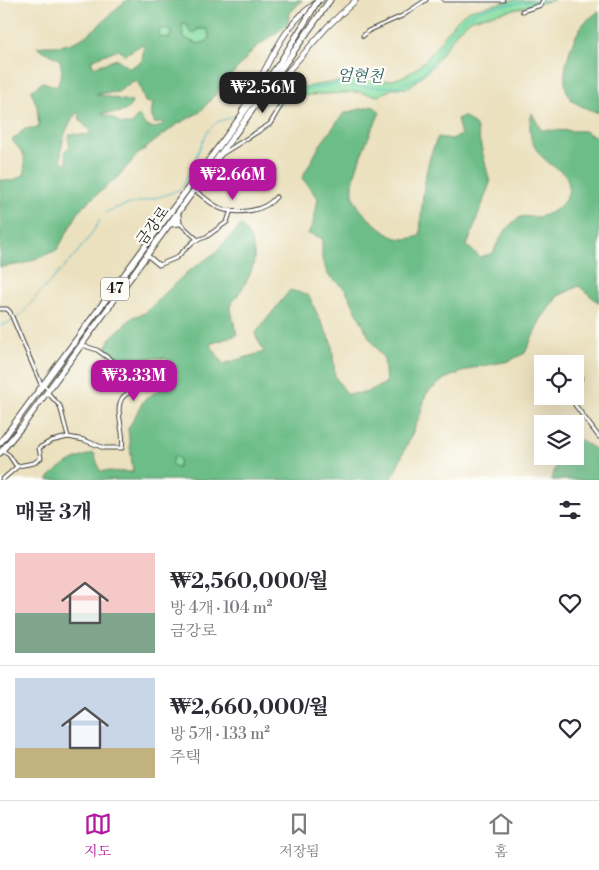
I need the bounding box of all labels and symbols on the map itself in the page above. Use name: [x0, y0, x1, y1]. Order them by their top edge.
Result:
water label: 엄현천: [336, 65, 385, 87]
pin: ₩2.56M: [222, 72, 304, 114]
pin: ₩2.66M: [192, 158, 274, 201]
street label: 금강로: [133, 202, 174, 249]
road number: 47: [101, 278, 129, 300]
pin: ₩3.33M: [93, 360, 175, 402]

